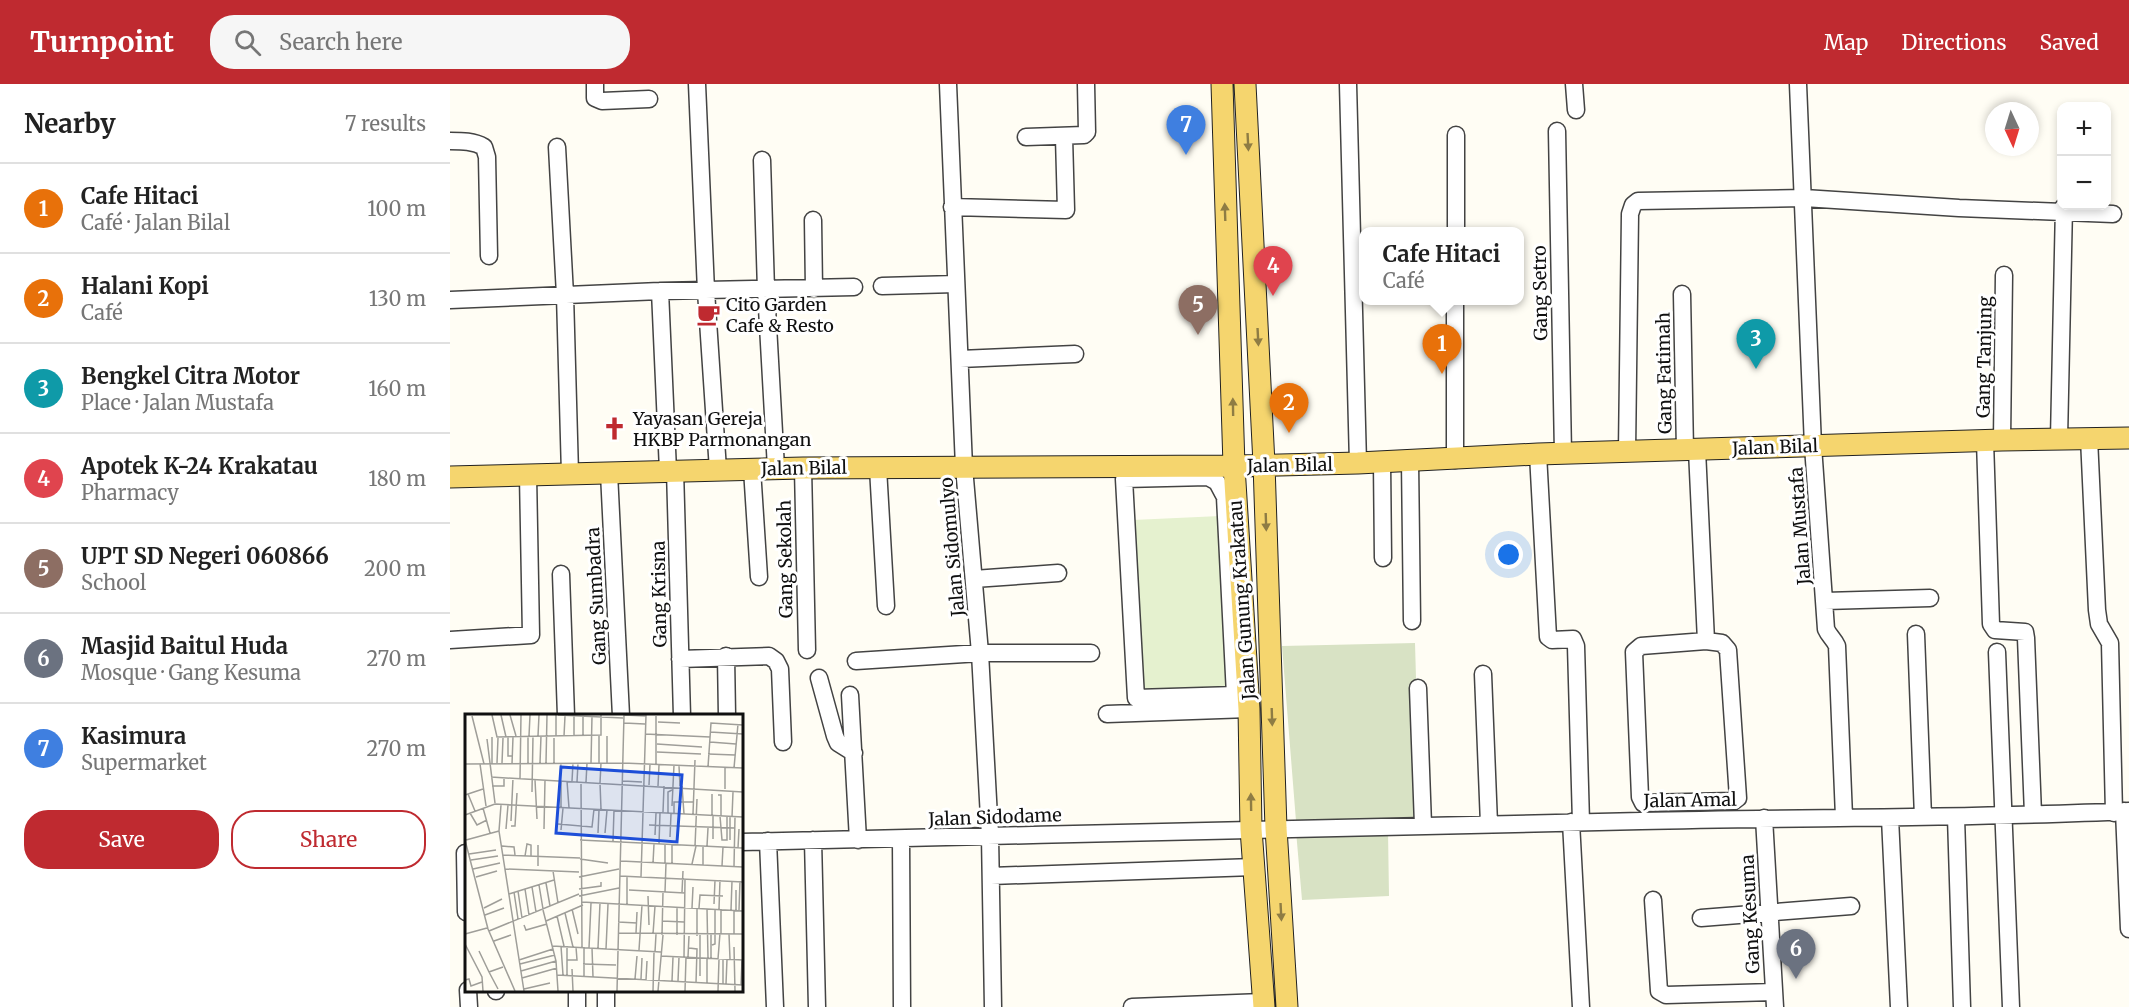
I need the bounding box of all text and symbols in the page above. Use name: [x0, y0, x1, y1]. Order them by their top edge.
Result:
search box: [210, 15, 630, 69]
text: Turnpoint: [30, 24, 174, 60]
icon: search: [231, 26, 264, 59]
text: Search here: [279, 28, 402, 56]
text: Map: [1824, 29, 1868, 56]
text: Directions: [1901, 29, 2006, 56]
text: Saved: [2039, 29, 2099, 56]
north arrow: [1985, 102, 2039, 156]
map controls: [2057, 102, 2111, 210]
button: +: [2057, 102, 2111, 156]
pin: 7: [1166, 106, 1206, 155]
text: Nearby: [24, 107, 116, 140]
text: 7 results: [345, 111, 426, 136]
one-way arrow: [1244, 133, 1253, 152]
button: −: [2057, 156, 2111, 210]
text: Cafe Hitaci: [81, 182, 199, 210]
text: 1: [39, 196, 48, 221]
text: 100 m: [367, 196, 426, 221]
one-way arrow: [1221, 203, 1230, 222]
text: Café · Jalan Bilal: [81, 210, 230, 235]
popup: [1359, 227, 1524, 305]
text: Cafe Hitaci: [1383, 240, 1500, 268]
street label: Gang Setro: [1528, 245, 1552, 341]
pin: 4: [1254, 246, 1292, 296]
text: Café: [1383, 268, 1425, 293]
text: Halani Kopi: [81, 272, 209, 300]
text: 2: [38, 286, 49, 311]
text: 130 m: [369, 286, 426, 311]
pin: 5: [1178, 286, 1218, 335]
place label: Cito Garden Cafe & Resto: [726, 293, 834, 337]
street label: Gang Tanjung: [1971, 296, 1997, 418]
text: Café: [81, 300, 123, 325]
cafe icon: Cito Garden Cafe & Resto: [695, 301, 721, 327]
street label: Gang Fatimah: [1651, 312, 1677, 434]
pin: 3: [1736, 320, 1776, 369]
pin: 1: [1422, 324, 1462, 374]
one-way arrow: [1253, 328, 1262, 347]
text: Bengkel Citra Motor: [81, 362, 300, 390]
text: 3: [38, 376, 49, 401]
text: 160 m: [368, 376, 426, 401]
pin: 2: [1270, 384, 1308, 433]
text: Place · Jalan Mustafa: [81, 390, 274, 415]
one-way arrow: [1228, 398, 1237, 417]
place label: Yayasan Gereja HKBP Parmonangan: [632, 407, 811, 451]
church icon: Yayasan Gereja HKBP Parmonangan: [602, 415, 628, 441]
street label: Jalan Bilal: [1731, 434, 1819, 460]
text: Apotek K-24 Krakatau: [81, 452, 318, 480]
street label: Jalan Bilal: [1246, 453, 1334, 477]
street label: Jalan Bilal: [760, 456, 848, 480]
text: 4: [37, 466, 50, 491]
text: 180 m: [368, 466, 426, 491]
street label: Jalan Mustafa: [1784, 466, 1816, 587]
street label: Jalan Sidomulyo: [934, 476, 970, 619]
text: Pharmacy: [81, 480, 179, 505]
street label: Jalan Gunung Krakatau: [1224, 499, 1261, 702]
street label: Gang Sekolah: [772, 500, 798, 618]
one-way arrow: [1261, 513, 1271, 532]
street label: Gang Sumbadra: [581, 526, 611, 666]
street label: Gang Krisna: [647, 540, 671, 648]
your location: [1494, 540, 1523, 569]
text: UPT SD Negeri 060866: [81, 542, 329, 570]
text: 5: [38, 556, 49, 581]
text: 200 m: [364, 556, 426, 581]
text: School: [81, 570, 146, 595]
text: Masjid Baitul Huda: [81, 632, 288, 660]
text: 6: [37, 646, 50, 671]
text: 270 m: [366, 646, 426, 671]
text: Mosque · Gang Kesuma: [81, 660, 301, 685]
one-way arrow: [1268, 708, 1277, 727]
inset map: [465, 714, 742, 992]
text: Kasimura: [81, 722, 186, 750]
text: 7: [38, 736, 50, 761]
text: 270 m: [366, 736, 426, 761]
text: Supermarket: [81, 750, 207, 775]
street label: Jalan Amal: [1642, 788, 1737, 812]
one-way arrow: [1246, 792, 1255, 811]
street label: Jalan Sidodame: [927, 803, 1062, 831]
button: Save: [24, 810, 219, 869]
button: Share: [231, 810, 426, 869]
street label: Gang Kesuma: [1735, 854, 1765, 974]
one-way arrow: [1276, 903, 1285, 922]
pin: 6: [1776, 930, 1816, 979]

